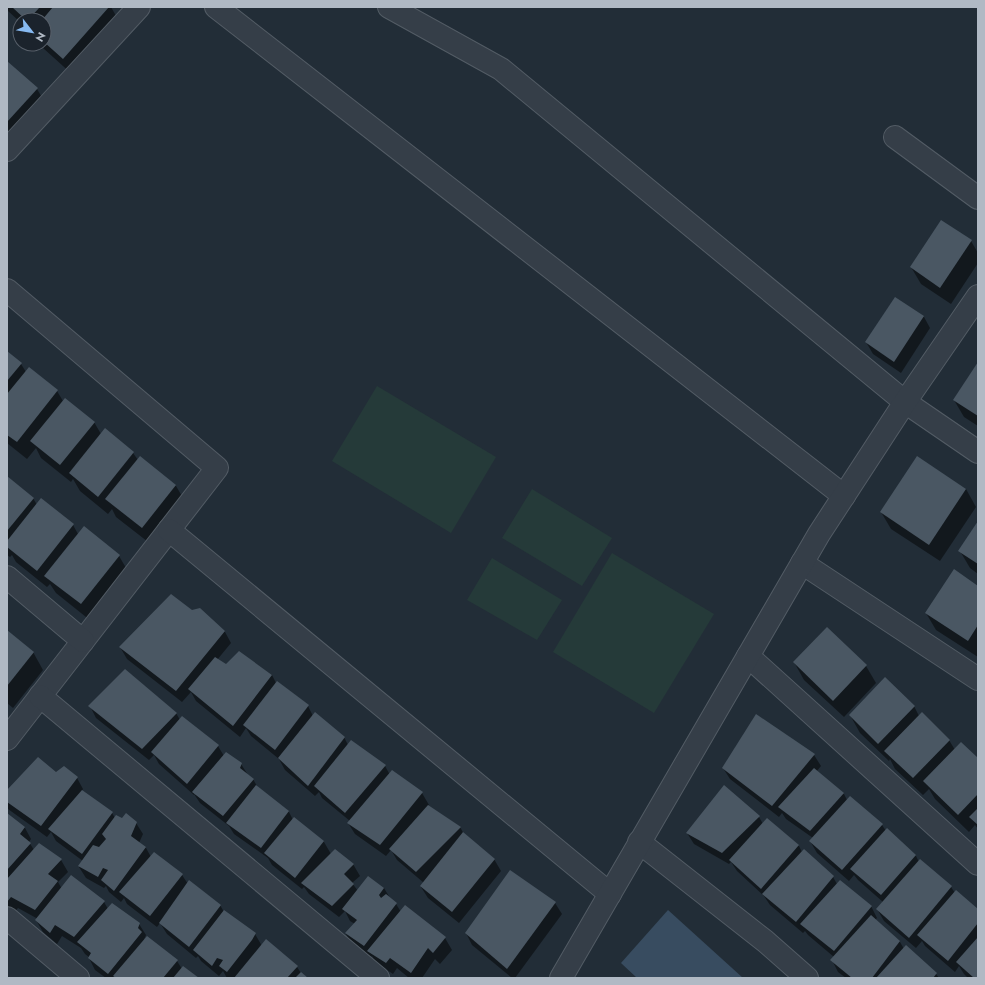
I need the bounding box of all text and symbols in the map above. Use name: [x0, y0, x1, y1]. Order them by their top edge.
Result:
north arrow: [12, 12, 52, 52]
text: N: [31, 29, 50, 45]

